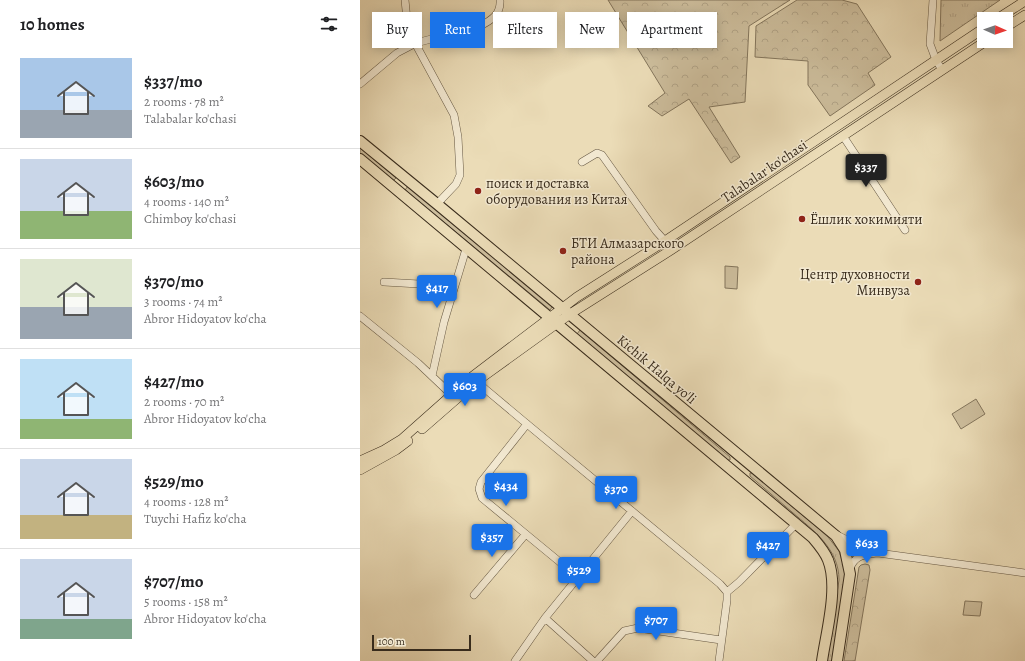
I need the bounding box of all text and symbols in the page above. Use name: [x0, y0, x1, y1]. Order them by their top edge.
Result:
chip: Buy: [372, 12, 422, 48]
chip: Rent: [430, 12, 485, 48]
chip: Filters: [493, 12, 557, 48]
chip: New: [565, 12, 619, 48]
chip: Apartment: [627, 12, 717, 48]
north arrow: [977, 12, 1013, 48]
map controls: [977, 12, 1013, 48]
text: 10 homes: [20, 13, 85, 36]
icon: filters: [318, 13, 340, 35]
text: $337/mo: [144, 70, 202, 93]
icon: home: [52, 74, 100, 122]
text: 2 rooms · 78 m²: [144, 93, 224, 110]
text: Talabalar ko'chasi: [144, 110, 237, 127]
street label: Talabalar ko'chasi: [718, 136, 811, 207]
pin: $337: [842, 154, 890, 188]
text: $337: [855, 158, 877, 175]
text: $603/mo: [144, 170, 204, 193]
place label: поиск и доставка оборудования из Китая: [486, 174, 628, 209]
icon: home: [52, 175, 100, 223]
marker: поиск и доставка оборудования из Китая: [473, 186, 483, 196]
text: 4 rooms · 140 m²: [144, 193, 229, 210]
text: Chimboy ko'chasi: [144, 210, 236, 227]
place label: Ёшлик хокимияти: [810, 210, 922, 229]
marker: Ёшлик хокимияти: [797, 214, 807, 224]
place label: БТИ Алмазарского района: [571, 234, 684, 269]
marker: БТИ Алмазарского района: [558, 246, 568, 256]
place label: Центр духовности Минвуза: [800, 265, 911, 300]
text: $370/mo: [144, 270, 204, 293]
icon: home: [52, 275, 100, 323]
pin: $417: [413, 275, 461, 309]
marker: Центр духовности Минвуза: [913, 277, 923, 287]
text: $417: [426, 279, 448, 296]
text: 3 rooms · 74 m²: [144, 293, 223, 310]
text: Abror Hidoyatov ko'cha: [144, 310, 267, 327]
street label: Kichik Halqa yo'li: [613, 330, 701, 408]
text: $427/mo: [144, 370, 204, 393]
pin: $603: [441, 373, 489, 407]
icon: home: [52, 375, 100, 423]
text: $603: [453, 377, 477, 394]
text: 2 rooms · 70 m²: [144, 393, 224, 410]
text: Abror Hidoyatov ko'cha: [144, 410, 267, 427]
text: $529/mo: [144, 470, 204, 493]
pin: $434: [482, 473, 530, 507]
icon: home: [52, 475, 100, 523]
pin: $370: [592, 476, 640, 510]
text: $434: [494, 477, 518, 494]
text: $370: [604, 480, 628, 497]
text: 4 rooms · 128 m²: [144, 493, 229, 510]
text: Tuychi Hafiz ko'cha: [144, 510, 247, 527]
pin: $357: [468, 524, 516, 558]
text: $357: [481, 528, 503, 545]
pin: $633: [843, 530, 891, 564]
pin: $427: [744, 532, 792, 566]
text: $633: [855, 534, 879, 551]
text: $427: [756, 536, 780, 553]
pin: $529: [555, 557, 603, 591]
text: $529: [567, 561, 591, 578]
text: $707/mo: [144, 570, 204, 593]
icon: home: [52, 575, 100, 623]
text: 5 rooms · 158 m²: [144, 593, 228, 610]
pin: $707: [632, 607, 680, 641]
text: Abror Hidoyatov ko'cha: [144, 610, 267, 627]
text: $707: [644, 611, 668, 628]
scale bar: [372, 633, 471, 652]
text: 100 m: [378, 634, 405, 649]

